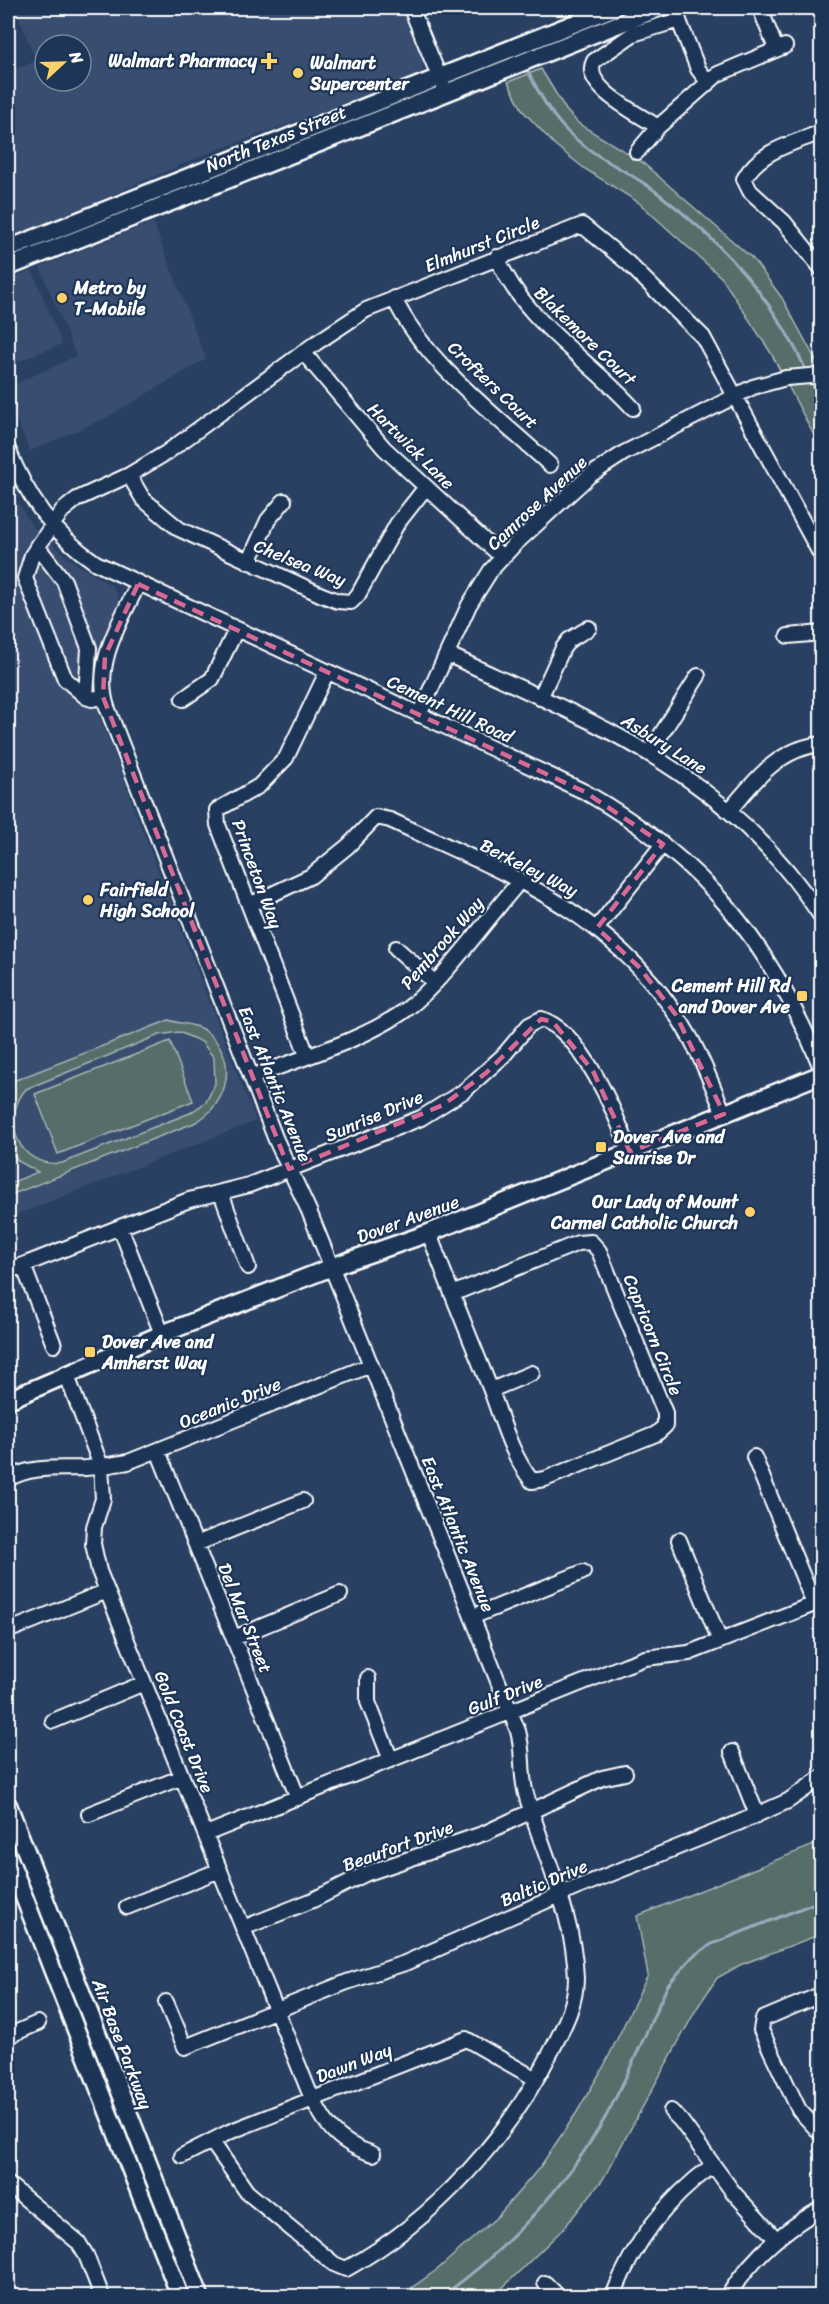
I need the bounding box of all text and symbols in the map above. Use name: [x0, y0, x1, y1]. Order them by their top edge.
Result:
north arrow: [33, 33, 93, 93]
place label: Walmart Pharmacy: [108, 45, 258, 77]
text: N: [61, 46, 92, 69]
place label: Walmart Supercenter: [309, 47, 411, 100]
marker: Walmart Pharmacy: [262, 54, 276, 68]
marker: Walmart Supercenter: [291, 66, 305, 80]
street label: North Texas Street: [200, 96, 352, 182]
street label: Elmhurst Circle: [419, 206, 545, 282]
place label: Metro by T-Mobile: [73, 272, 147, 325]
street label: Blakemore Court: [526, 278, 644, 394]
marker: Metro by T-Mobile: [55, 291, 69, 305]
street label: Crofters Court: [440, 333, 546, 437]
street label: Hartwick Lane: [359, 394, 463, 498]
street label: Camrose Avenue: [479, 447, 595, 559]
street label: Chelsea Way: [249, 530, 352, 596]
street label: Cement Hill Road: [381, 666, 520, 753]
street label: Asbury Lane: [614, 704, 714, 783]
street label: Princeton Way: [222, 815, 292, 934]
street label: Berkeley Way: [474, 829, 584, 907]
place label: Fairfield High School: [99, 874, 195, 927]
street label: Pembrook Way: [392, 888, 492, 997]
marker: Fairfield High School: [81, 893, 95, 907]
place label: Cement Hill Rd and Dover Ave: [671, 970, 792, 1023]
marker: Cement Hill Rd and Dover Ave: [795, 989, 809, 1003]
street label: East Atlantic Avenue: [229, 1001, 321, 1167]
street label: Sunrise Drive: [320, 1081, 428, 1151]
place label: Dover Ave and Sunrise Dr: [612, 1121, 726, 1174]
marker: Dover Ave and Sunrise Dr: [594, 1140, 608, 1154]
street label: Dover Avenue: [352, 1186, 464, 1252]
place label: Our Lady of Mount Carmel Catholic Church: [550, 1186, 740, 1239]
marker: Our Lady of Mount Carmel Catholic Church: [743, 1205, 757, 1219]
street label: Capricorn Circle: [614, 1269, 692, 1401]
place label: Dover Ave and Amherst Way: [101, 1326, 215, 1379]
marker: Dover Ave and Amherst Way: [83, 1345, 97, 1359]
street label: Oceanic Drive: [174, 1368, 286, 1438]
street label: East Atlantic Avenue: [412, 1451, 504, 1617]
street label: Del Mar Street: [208, 1558, 282, 1678]
street label: Gulf Drive: [463, 1665, 548, 1725]
street label: Gold Coast Drive: [145, 1666, 223, 1798]
street label: Beaufort Drive: [338, 1811, 458, 1881]
street label: Baltic Drive: [495, 1850, 593, 1916]
street label: Air Base Parkway: [82, 1973, 162, 2115]
street label: Dawn Way: [311, 2034, 397, 2092]

